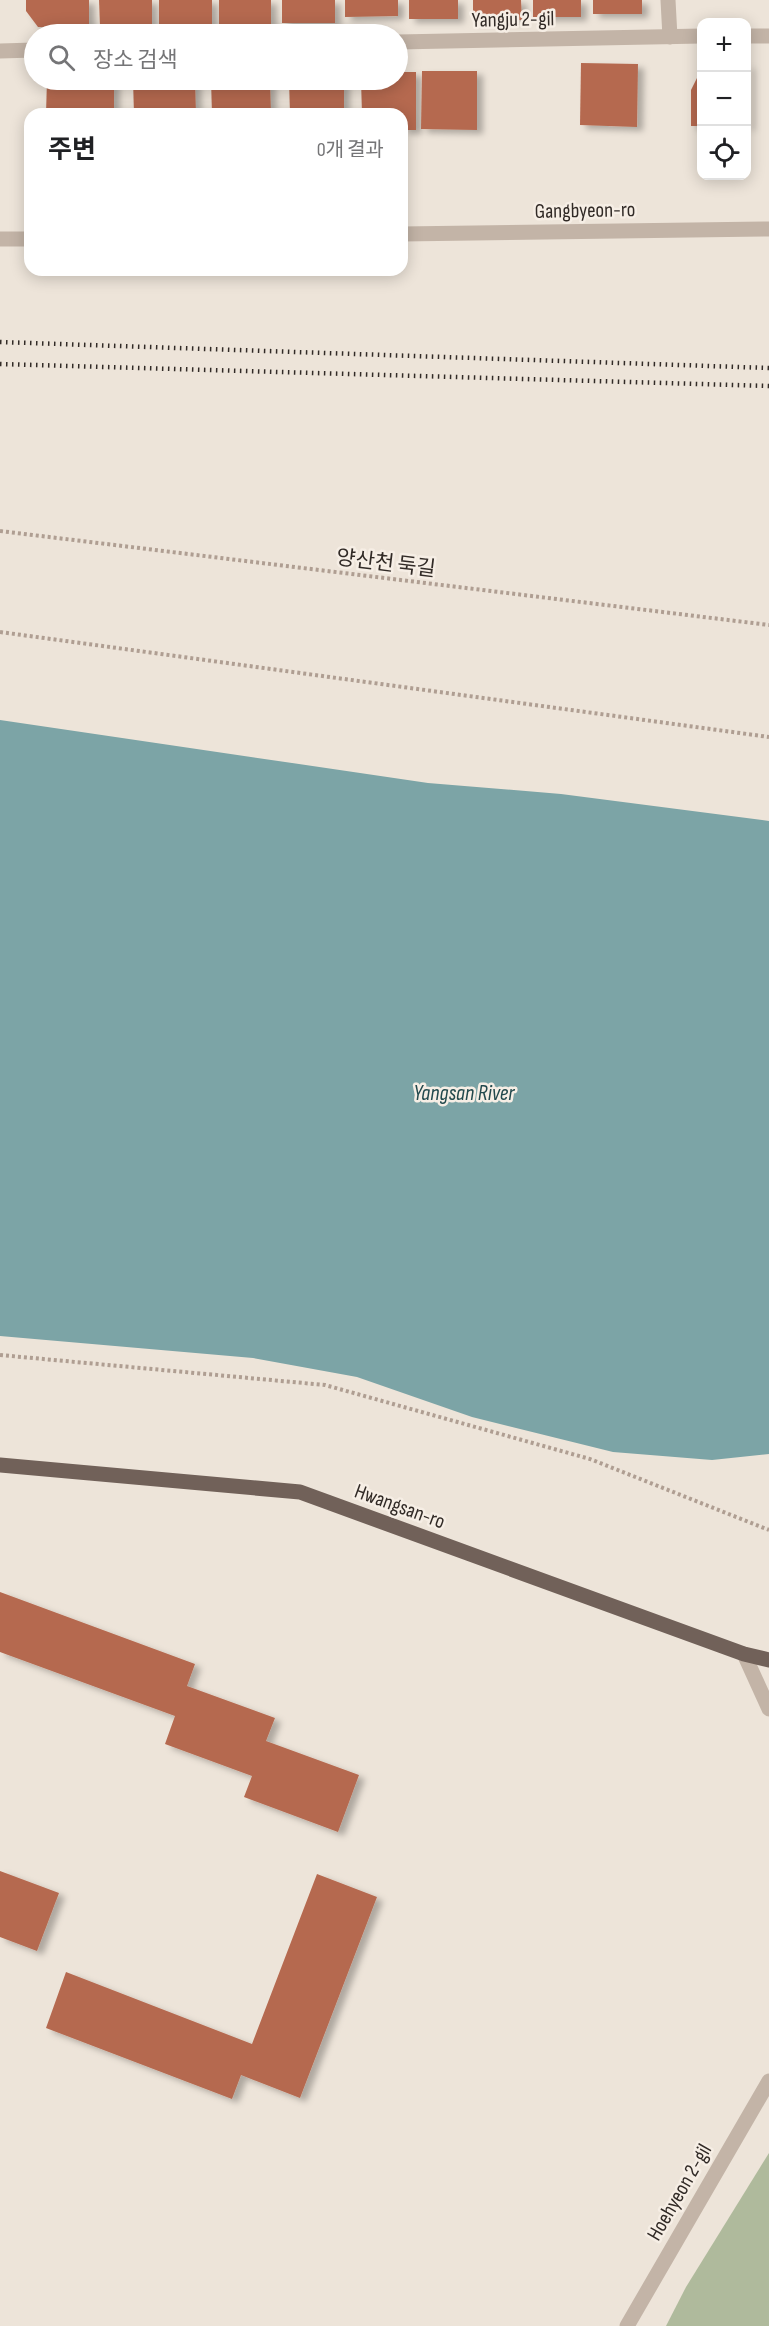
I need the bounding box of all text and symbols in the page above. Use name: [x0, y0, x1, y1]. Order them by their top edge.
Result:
street label: Yangju 2-gil: [471, 6, 555, 33]
map controls: [697, 18, 751, 180]
button: +: [697, 18, 751, 72]
search box: [24, 24, 408, 90]
icon: search: [45, 41, 78, 74]
text: 장소 검색: [93, 47, 177, 74]
button: −: [697, 72, 751, 126]
button: locate: [697, 126, 751, 180]
text: 주변: [48, 135, 96, 166]
text: 0개 결과: [317, 138, 384, 162]
street label: Gangbyeon-ro: [535, 197, 636, 224]
street label: 양산천 둑길: [335, 545, 437, 582]
water label: Yangsan River: [413, 1080, 515, 1107]
street label: Hwangsan-ro: [351, 1479, 448, 1534]
street label: Hoehyeon 2-gil: [642, 2140, 717, 2245]

